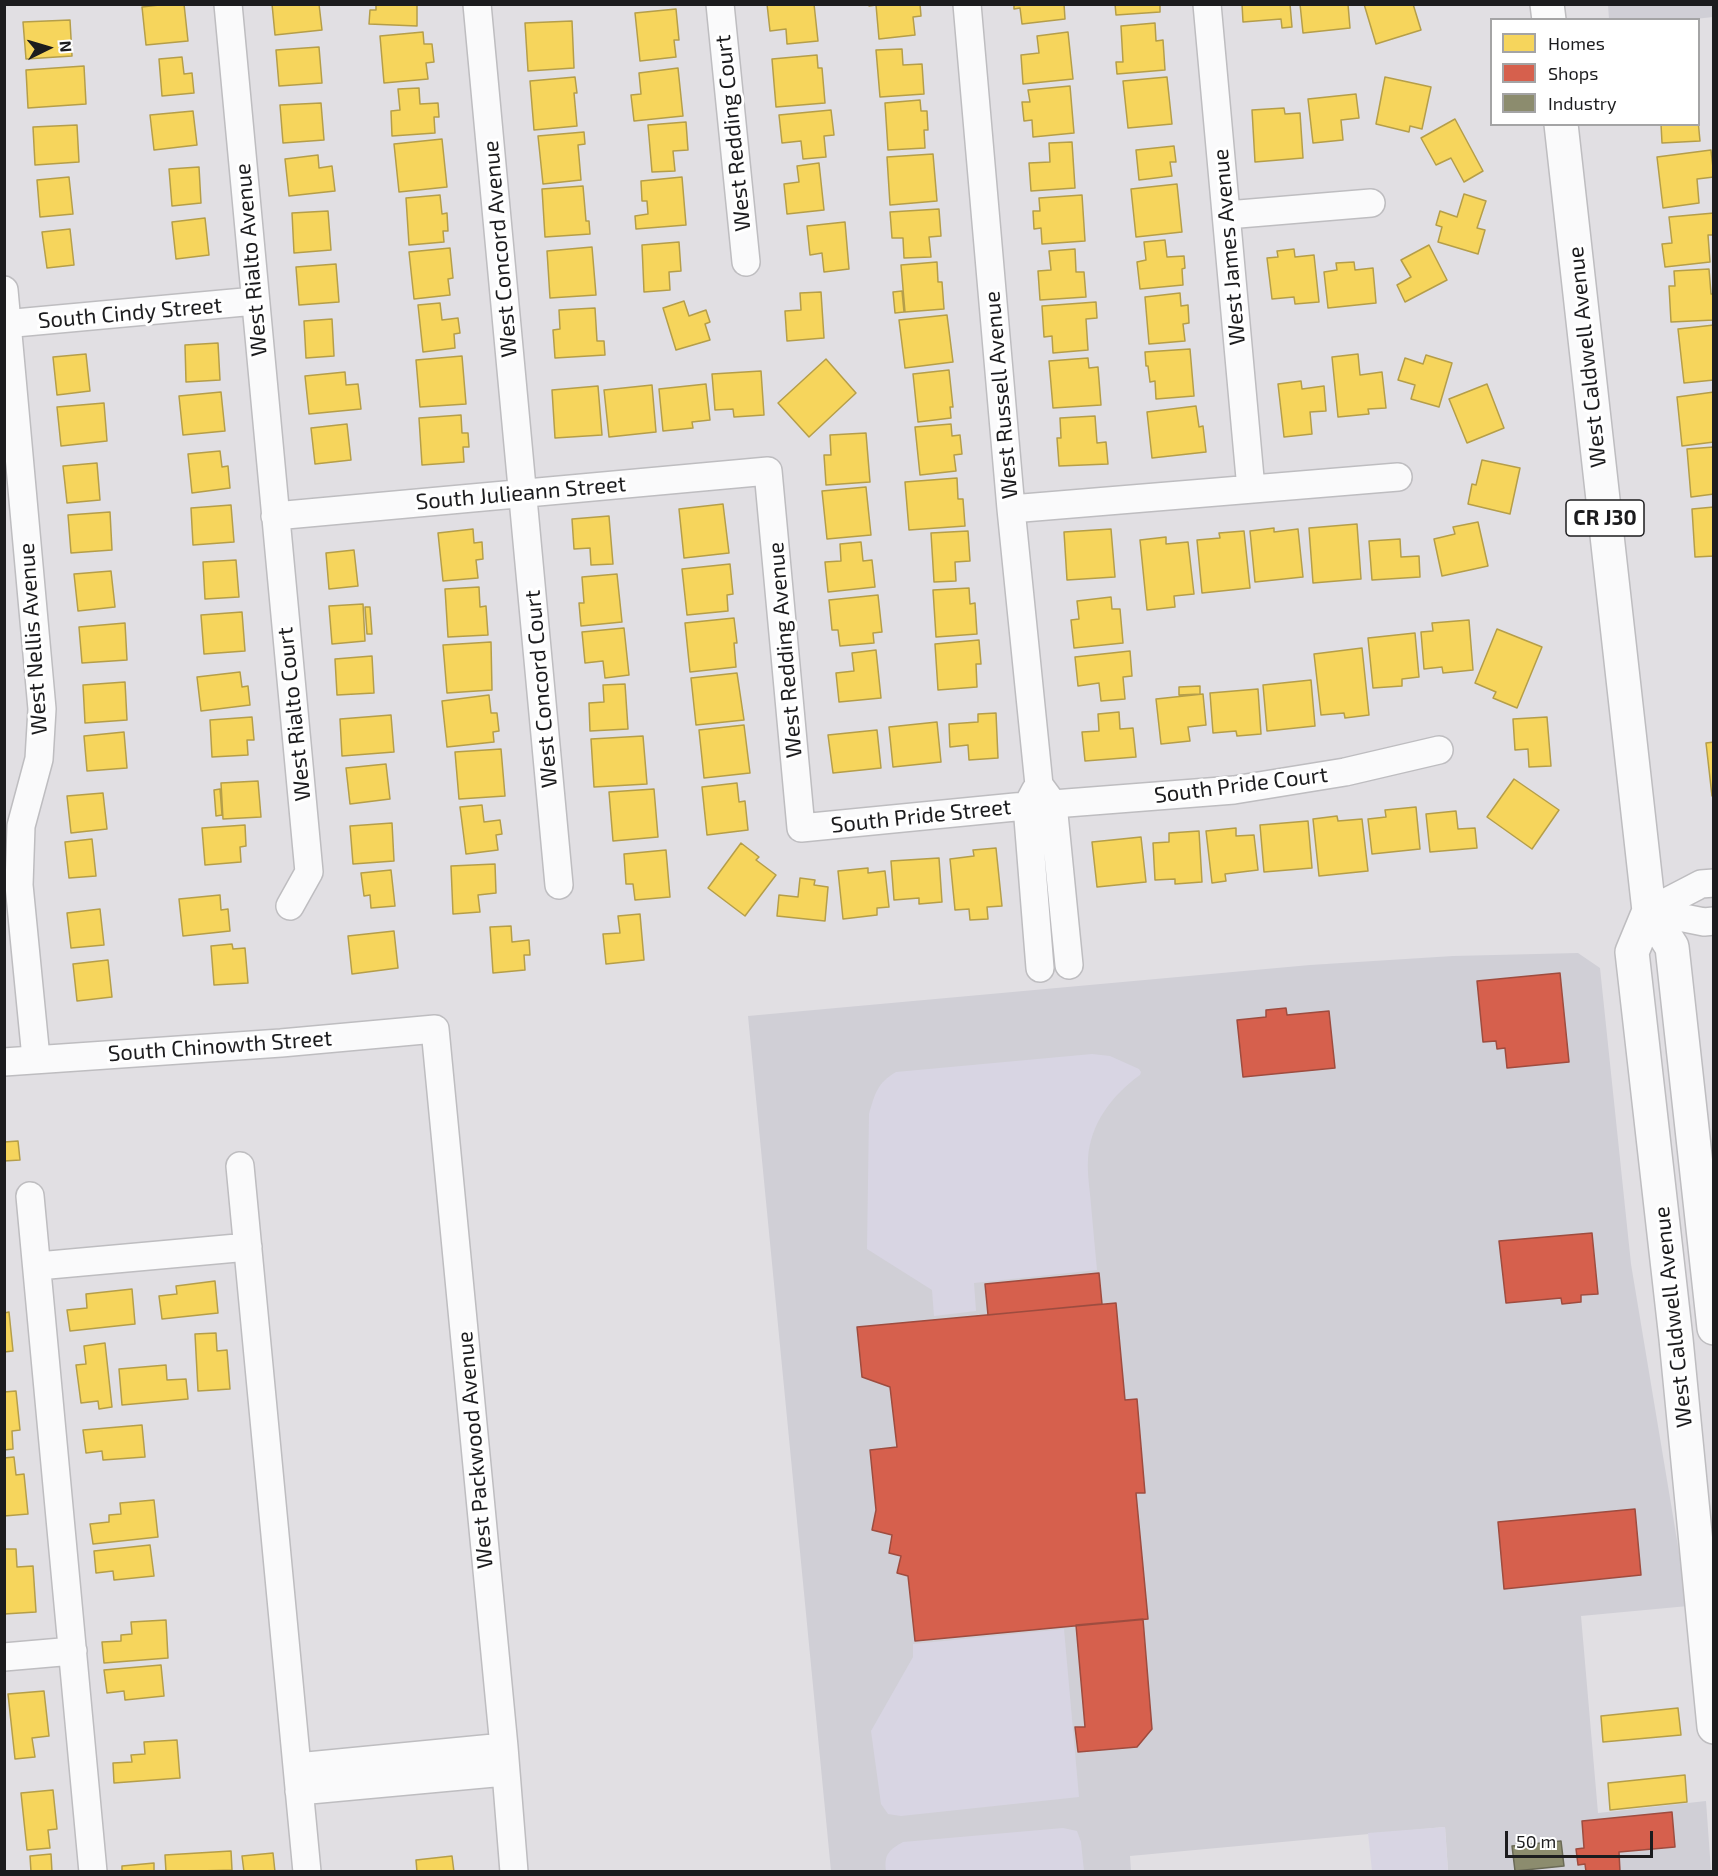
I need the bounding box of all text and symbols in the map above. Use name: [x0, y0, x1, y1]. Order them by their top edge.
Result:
north arrow: [18, 18, 78, 78]
legend: [1490, 18, 1700, 126]
text: Homes: [1548, 32, 1605, 54]
street label: West Redding Court: [710, 33, 756, 233]
text: N: [56, 40, 76, 53]
text: Shops: [1548, 62, 1598, 84]
text: Industry: [1548, 92, 1617, 114]
street label: West Concord Avenue: [477, 140, 523, 358]
street label: West James Avenue: [1207, 148, 1251, 346]
street label: West Rialto Avenue: [229, 162, 273, 358]
street label: West Caldwell Avenue: [1562, 245, 1612, 469]
street label: West Russell Avenue: [979, 290, 1023, 500]
street label: South Cindy Street: [37, 292, 223, 334]
street label: South Julieann Street: [415, 471, 627, 515]
road number: CR J30: [1566, 500, 1644, 536]
street label: West Redding Avenue: [762, 541, 808, 759]
street label: West Nellis Avenue: [13, 542, 53, 736]
street label: West Concord Court: [519, 589, 563, 789]
street label: West Rialto Court: [272, 626, 316, 802]
street label: South Pride Court: [1153, 761, 1329, 809]
street label: South Pride Street: [830, 793, 1012, 839]
street label: South Chinowth Street: [107, 1025, 333, 1067]
street label: West Caldwell Avenue: [1648, 1205, 1698, 1429]
street label: West Packwood Avenue: [451, 1330, 499, 1570]
scale bar: [1508, 1819, 1656, 1857]
text: 50 m: [1516, 1830, 1556, 1852]

